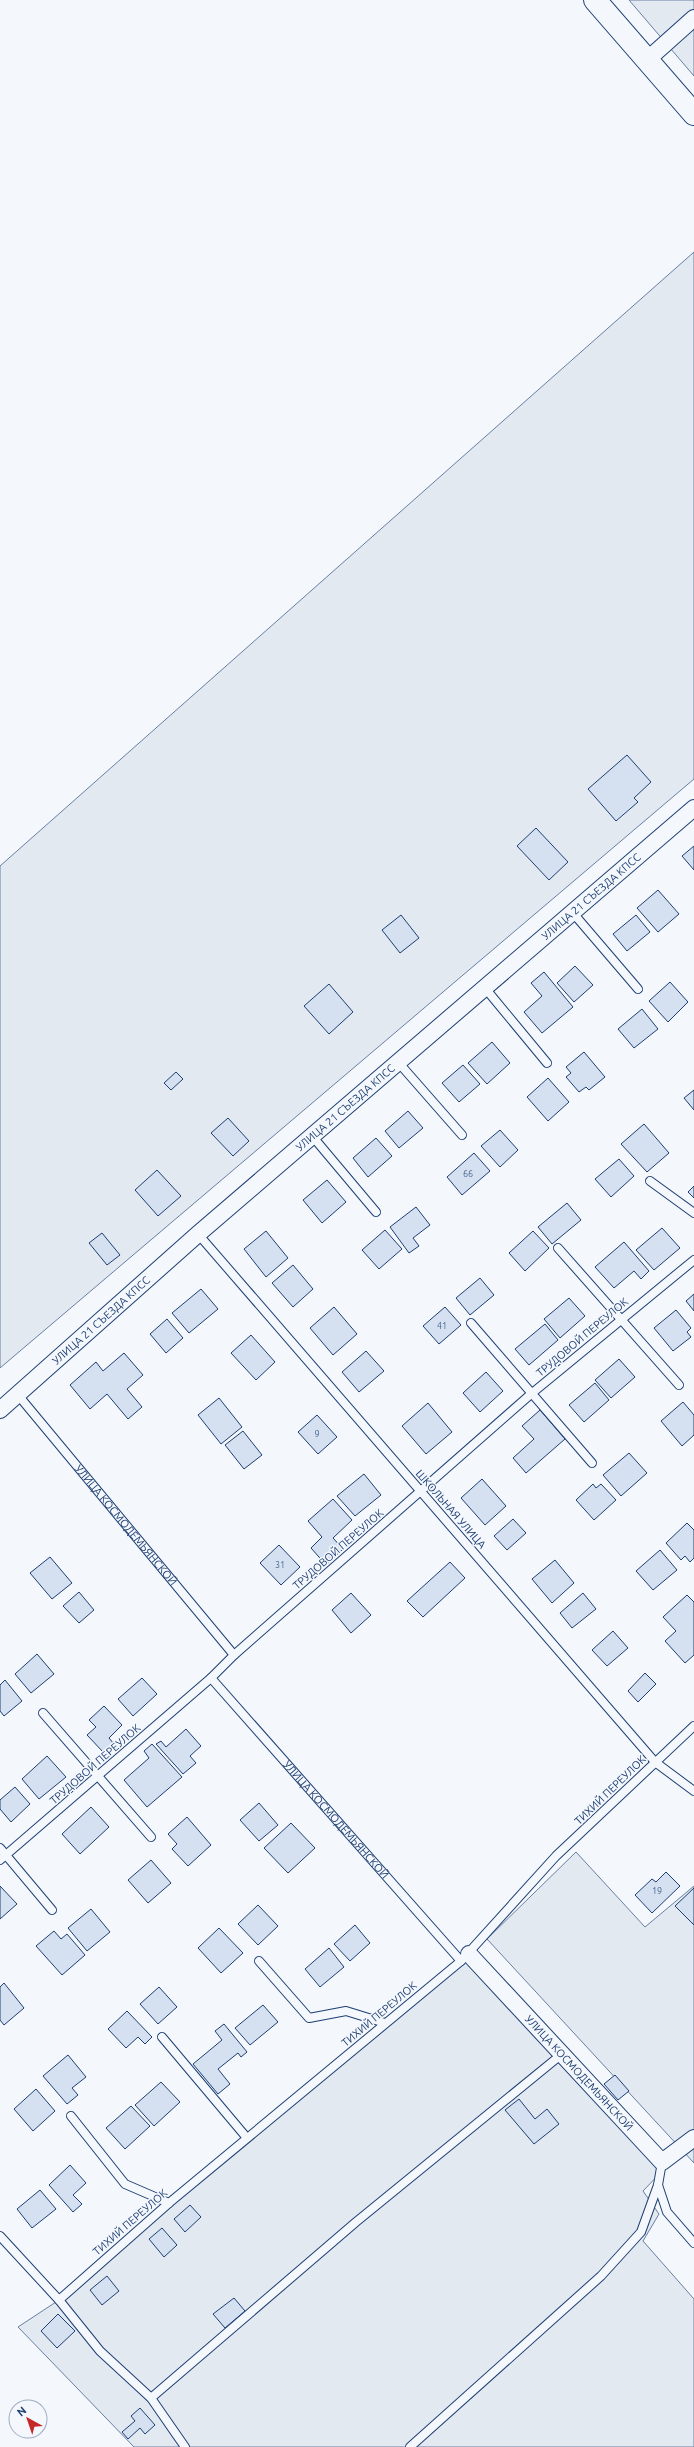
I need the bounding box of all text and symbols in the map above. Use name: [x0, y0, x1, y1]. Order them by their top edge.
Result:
street label: УЛИЦА 21 СЪЕЗДА КПСС: [539, 851, 643, 942]
street label: УЛИЦА 21 СЪЕЗДА КПСС: [293, 1062, 397, 1153]
house number: 66: [463, 1169, 473, 1179]
street label: УЛИЦА 21 СЪЕЗДА КПСС: [50, 1274, 152, 1367]
street label: ТРУДОВОЙ ПЕРЕУЛОК: [534, 1295, 630, 1379]
house number: 41: [437, 1321, 447, 1331]
house number: 9: [314, 1429, 320, 1439]
street label: УЛИЦА КОСМОДЕМЬЯНСКОЙ: [73, 1462, 179, 1588]
street label: ШКОЛЬНАЯ УЛИЦА: [414, 1467, 489, 1551]
street label: ТРУДОВОЙ ПЕРЕУЛОК: [290, 1506, 386, 1591]
house number: 31: [275, 1560, 285, 1570]
street label: ТРУДОВОЙ ПЕРЕУЛОК: [47, 1721, 143, 1806]
street label: ТИХИЙ ПЕРЕУЛОК: [572, 1753, 648, 1827]
street label: УЛИЦА КОСМОДЕМЬЯНСКОЙ: [281, 1758, 391, 1881]
house number: 19: [652, 1886, 662, 1896]
street label: ТИХИЙ ПЕРЕУЛОК: [339, 1979, 419, 2049]
street label: УЛИЦА КОСМОДЕМЬЯНСКОЙ: [523, 2013, 636, 2133]
street label: ТИХИЙ ПЕРЕУЛОК: [91, 2186, 170, 2257]
north arrow: [8, 2399, 48, 2439]
text: N: [15, 2404, 29, 2419]

